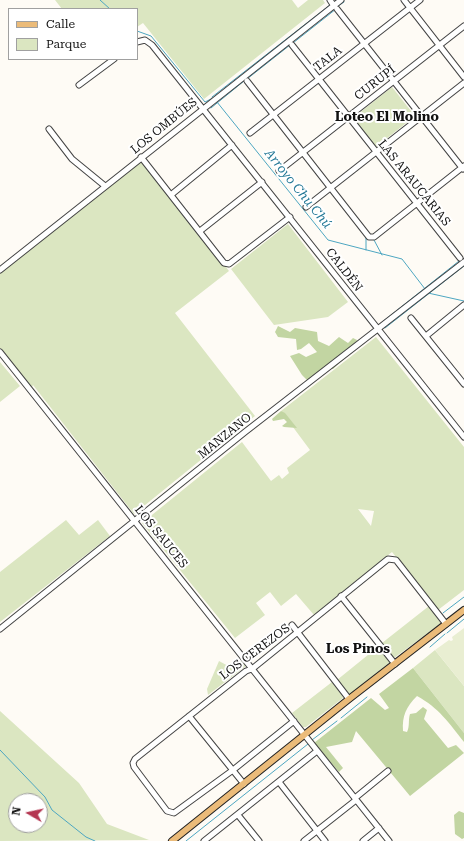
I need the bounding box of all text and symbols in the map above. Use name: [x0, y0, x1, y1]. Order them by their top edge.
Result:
legend: [8, 8, 138, 60]
text: Calle: [46, 17, 75, 31]
text: Parque: [46, 37, 86, 51]
street label: TALA: [311, 44, 345, 74]
street label: CURUPÍ: [352, 62, 398, 104]
street label: LOS OMBÚES: [128, 95, 200, 157]
district label: Loteo El Molino: [335, 109, 439, 125]
street label: LAS ARAUCARIAS: [375, 137, 453, 229]
water label: Arroyo Chu Chú: [261, 146, 335, 232]
street label: CALDÉN: [323, 245, 365, 295]
street label: MANZANO: [195, 410, 255, 462]
street label: LOS SAUCES: [131, 503, 191, 571]
street label: LOS CEREZOS: [217, 621, 293, 683]
district label: Los Pinos: [326, 641, 390, 657]
north arrow: [8, 793, 48, 833]
text: N: [10, 806, 24, 816]

